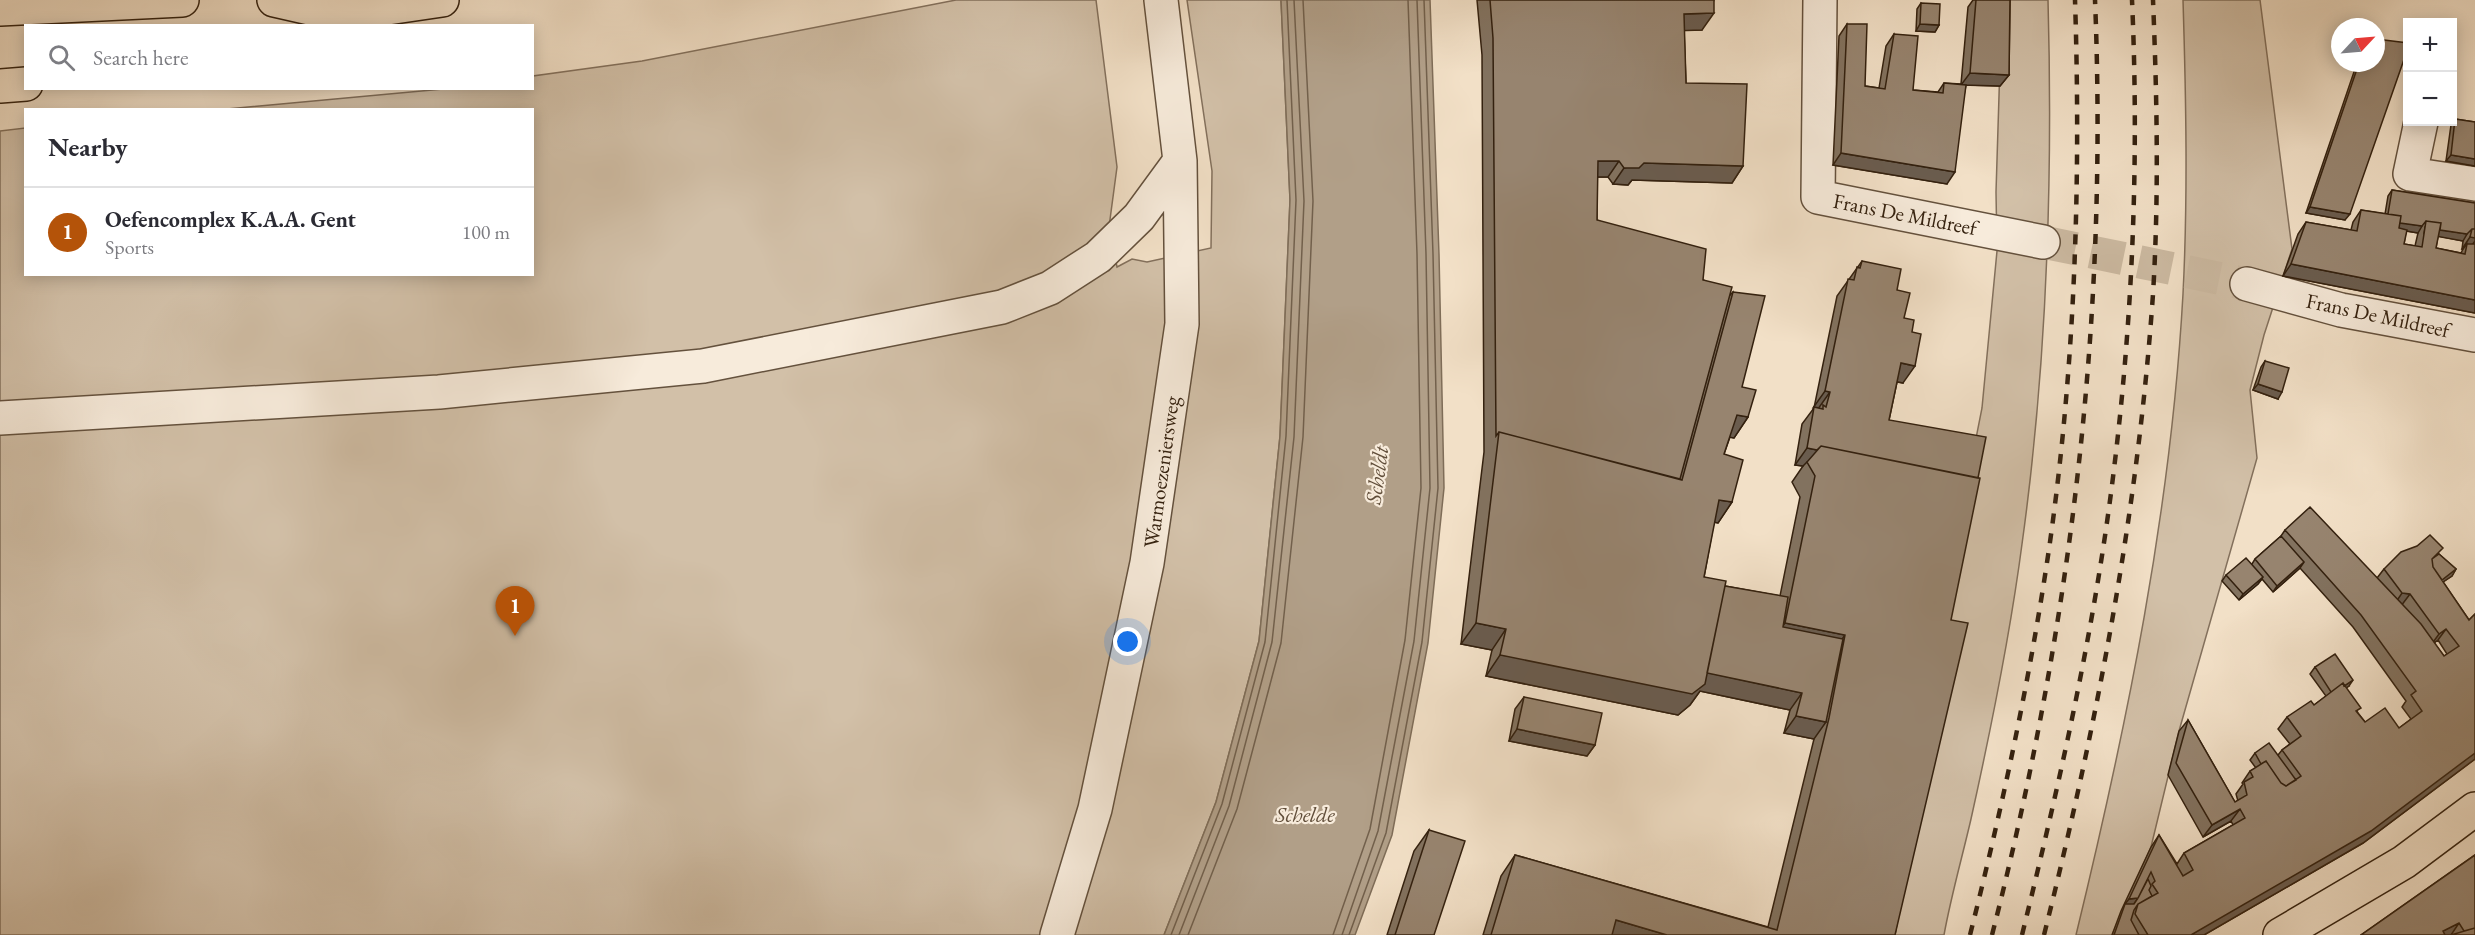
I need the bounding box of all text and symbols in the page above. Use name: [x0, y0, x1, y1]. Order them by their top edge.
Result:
north arrow: [2331, 18, 2385, 72]
map controls: [2403, 18, 2457, 126]
button: +: [2403, 18, 2457, 72]
search box: [24, 24, 534, 90]
icon: search: [45, 41, 78, 74]
text: Search here: [93, 43, 188, 72]
button: −: [2403, 72, 2457, 126]
text: Nearby: [48, 130, 128, 164]
street label: Frans De Mildreef: [1831, 187, 1982, 242]
text: Oefencomplex K.A.A. Gent: [105, 205, 356, 234]
text: 1: [62, 219, 73, 245]
text: 100 m: [462, 219, 510, 245]
text: Sports: [105, 234, 154, 260]
street label: Frans De Mildreef: [2304, 287, 2454, 344]
street label: Warmoezeniersweg: [1137, 394, 1185, 550]
water label: Scheldt: [1358, 442, 1396, 507]
pin: 1: [496, 586, 534, 636]
your location: [1113, 627, 1142, 656]
water label: Schelde: [1274, 800, 1335, 829]

